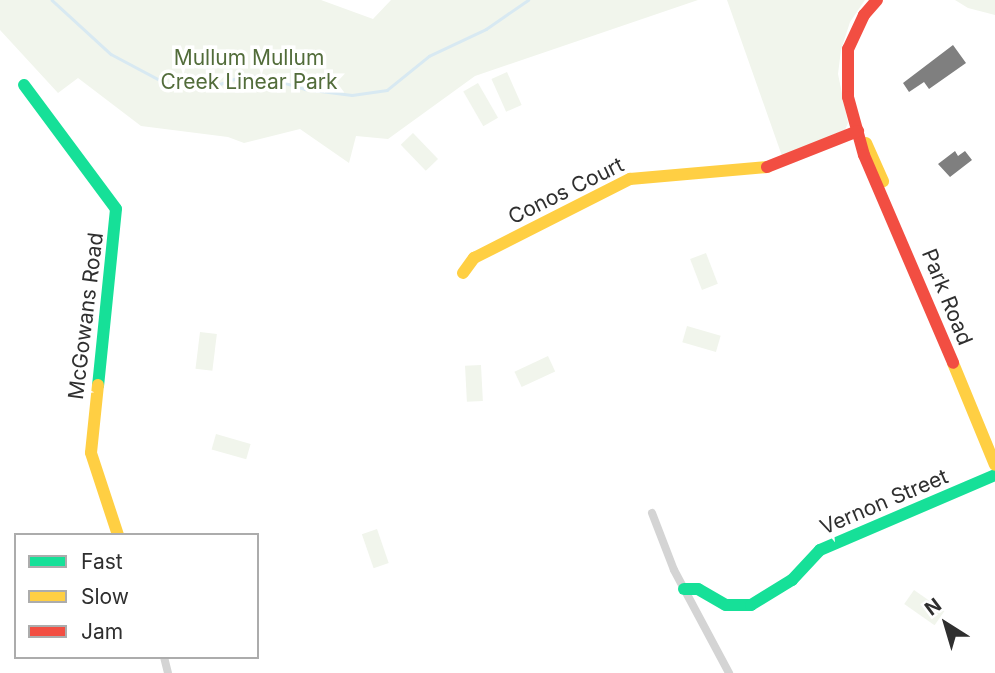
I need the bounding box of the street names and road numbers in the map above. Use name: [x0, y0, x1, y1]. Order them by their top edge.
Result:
street label: Conos Court: [504, 152, 628, 230]
street label: McGowans Road: [63, 231, 109, 401]
street label: Park Road: [916, 245, 978, 349]
street label: Vernon Street: [816, 464, 952, 540]

